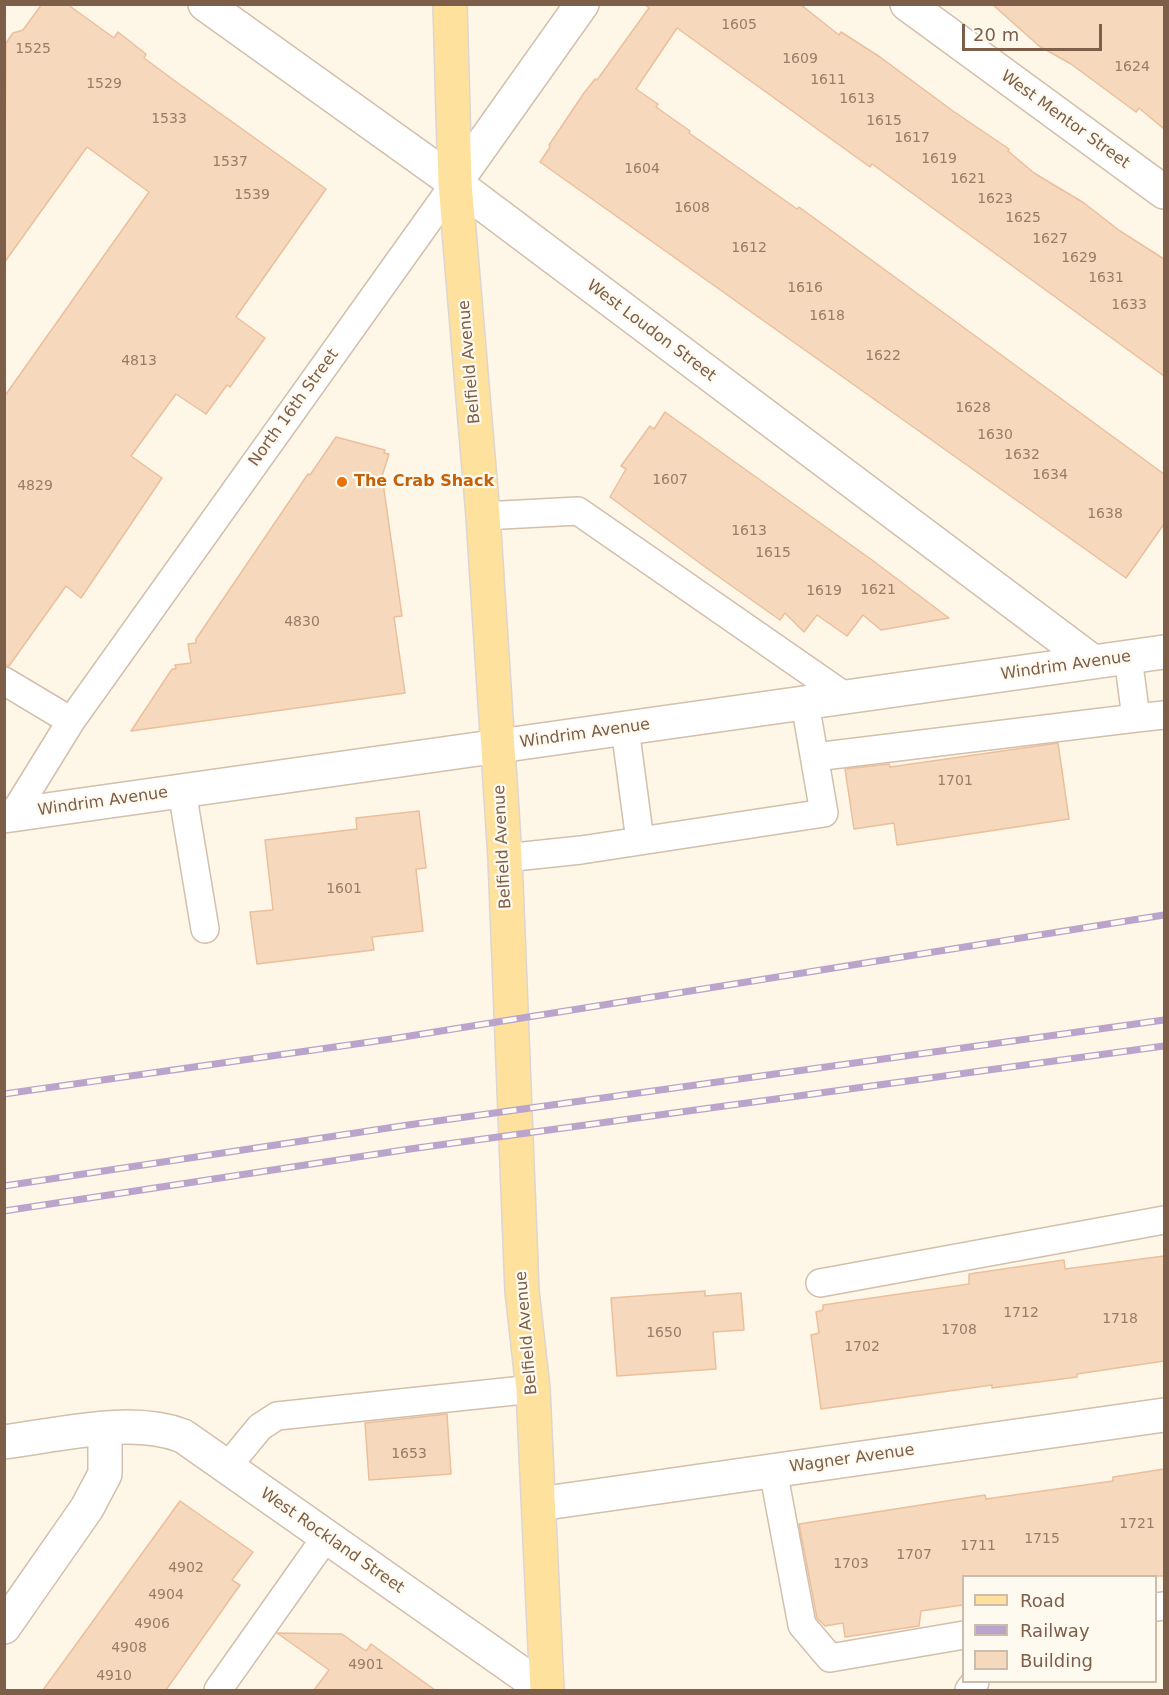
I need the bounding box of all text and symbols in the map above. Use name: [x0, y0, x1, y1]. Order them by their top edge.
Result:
scale bar: [965, 12, 1104, 50]
house number: 1605: [721, 17, 757, 33]
text: 20 m: [973, 24, 1019, 45]
house number: 1525: [15, 41, 51, 57]
house number: 1609: [782, 51, 818, 67]
house number: 1624: [1114, 59, 1150, 75]
street label: West Mentor Street: [997, 67, 1133, 173]
house number: 1611: [810, 72, 846, 88]
house number: 1529: [86, 76, 122, 92]
house number: 1613: [839, 91, 875, 107]
house number: 1533: [151, 111, 187, 127]
house number: 1615: [866, 113, 902, 129]
house number: 1617: [894, 130, 930, 146]
house number: 1619: [921, 151, 957, 167]
house number: 1537: [212, 154, 248, 170]
house number: 1604: [624, 161, 660, 177]
house number: 1621: [950, 171, 986, 187]
house number: 1539: [234, 187, 270, 203]
house number: 1623: [977, 191, 1013, 207]
house number: 1608: [674, 200, 710, 216]
house number: 1625: [1005, 210, 1041, 226]
house number: 1627: [1032, 231, 1068, 247]
house number: 1612: [731, 240, 767, 256]
house number: 1629: [1061, 250, 1097, 266]
house number: 1631: [1088, 270, 1124, 286]
street label: West Loudon Street: [583, 276, 719, 386]
house number: 1616: [787, 280, 823, 296]
house number: 1633: [1111, 297, 1147, 313]
street label: Belfield Avenue: [455, 299, 485, 425]
house number: 1618: [809, 308, 845, 324]
street label: North 16th Street: [245, 346, 343, 470]
house number: 1622: [865, 348, 901, 364]
house number: 4813: [121, 353, 157, 369]
house number: 1628: [955, 400, 991, 416]
house number: 1630: [977, 427, 1013, 443]
house number: 1632: [1004, 447, 1040, 463]
house number: 1634: [1032, 467, 1068, 483]
place label: The Crab Shack: [354, 472, 494, 492]
house number: 1607: [652, 472, 688, 488]
marker: The Crab Shack: [335, 475, 349, 489]
house number: 4829: [17, 478, 53, 494]
house number: 1638: [1087, 506, 1123, 522]
house number: 1613: [731, 523, 767, 539]
house number: 1615: [755, 545, 791, 561]
house number: 1621: [860, 582, 896, 598]
house number: 1619: [806, 583, 842, 599]
house number: 4830: [284, 614, 320, 630]
street label: Windrim Avenue: [1000, 647, 1132, 685]
street label: Windrim Avenue: [519, 715, 651, 753]
house number: 1701: [937, 773, 973, 789]
street label: Windrim Avenue: [37, 783, 169, 821]
street label: Belfield Avenue: [490, 784, 516, 910]
house number: 1601: [326, 881, 362, 897]
street label: Belfield Avenue: [512, 1270, 542, 1396]
house number: 1712: [1003, 1305, 1039, 1321]
house number: 1718: [1102, 1311, 1138, 1327]
house number: 1708: [941, 1322, 977, 1338]
house number: 1650: [646, 1325, 682, 1341]
house number: 1702: [844, 1339, 880, 1355]
street label: Wagner Avenue: [788, 1441, 916, 1477]
house number: 1653: [391, 1446, 427, 1462]
street label: West Rockland Street: [256, 1484, 408, 1598]
house number: 1721: [1119, 1516, 1155, 1532]
house number: 1715: [1024, 1531, 1060, 1547]
house number: 1711: [960, 1538, 996, 1554]
house number: 1707: [896, 1547, 932, 1563]
house number: 1703: [833, 1556, 869, 1572]
house number: 4902: [168, 1560, 204, 1576]
legend: [962, 1575, 1157, 1683]
house number: 4904: [148, 1587, 184, 1603]
text: Road: [1020, 1590, 1065, 1611]
house number: 4906: [134, 1616, 170, 1632]
text: Railway: [1020, 1620, 1090, 1641]
house number: 4908: [111, 1640, 147, 1656]
text: Building: [1020, 1650, 1093, 1671]
house number: 4901: [348, 1657, 384, 1673]
house number: 4910: [96, 1668, 132, 1684]

